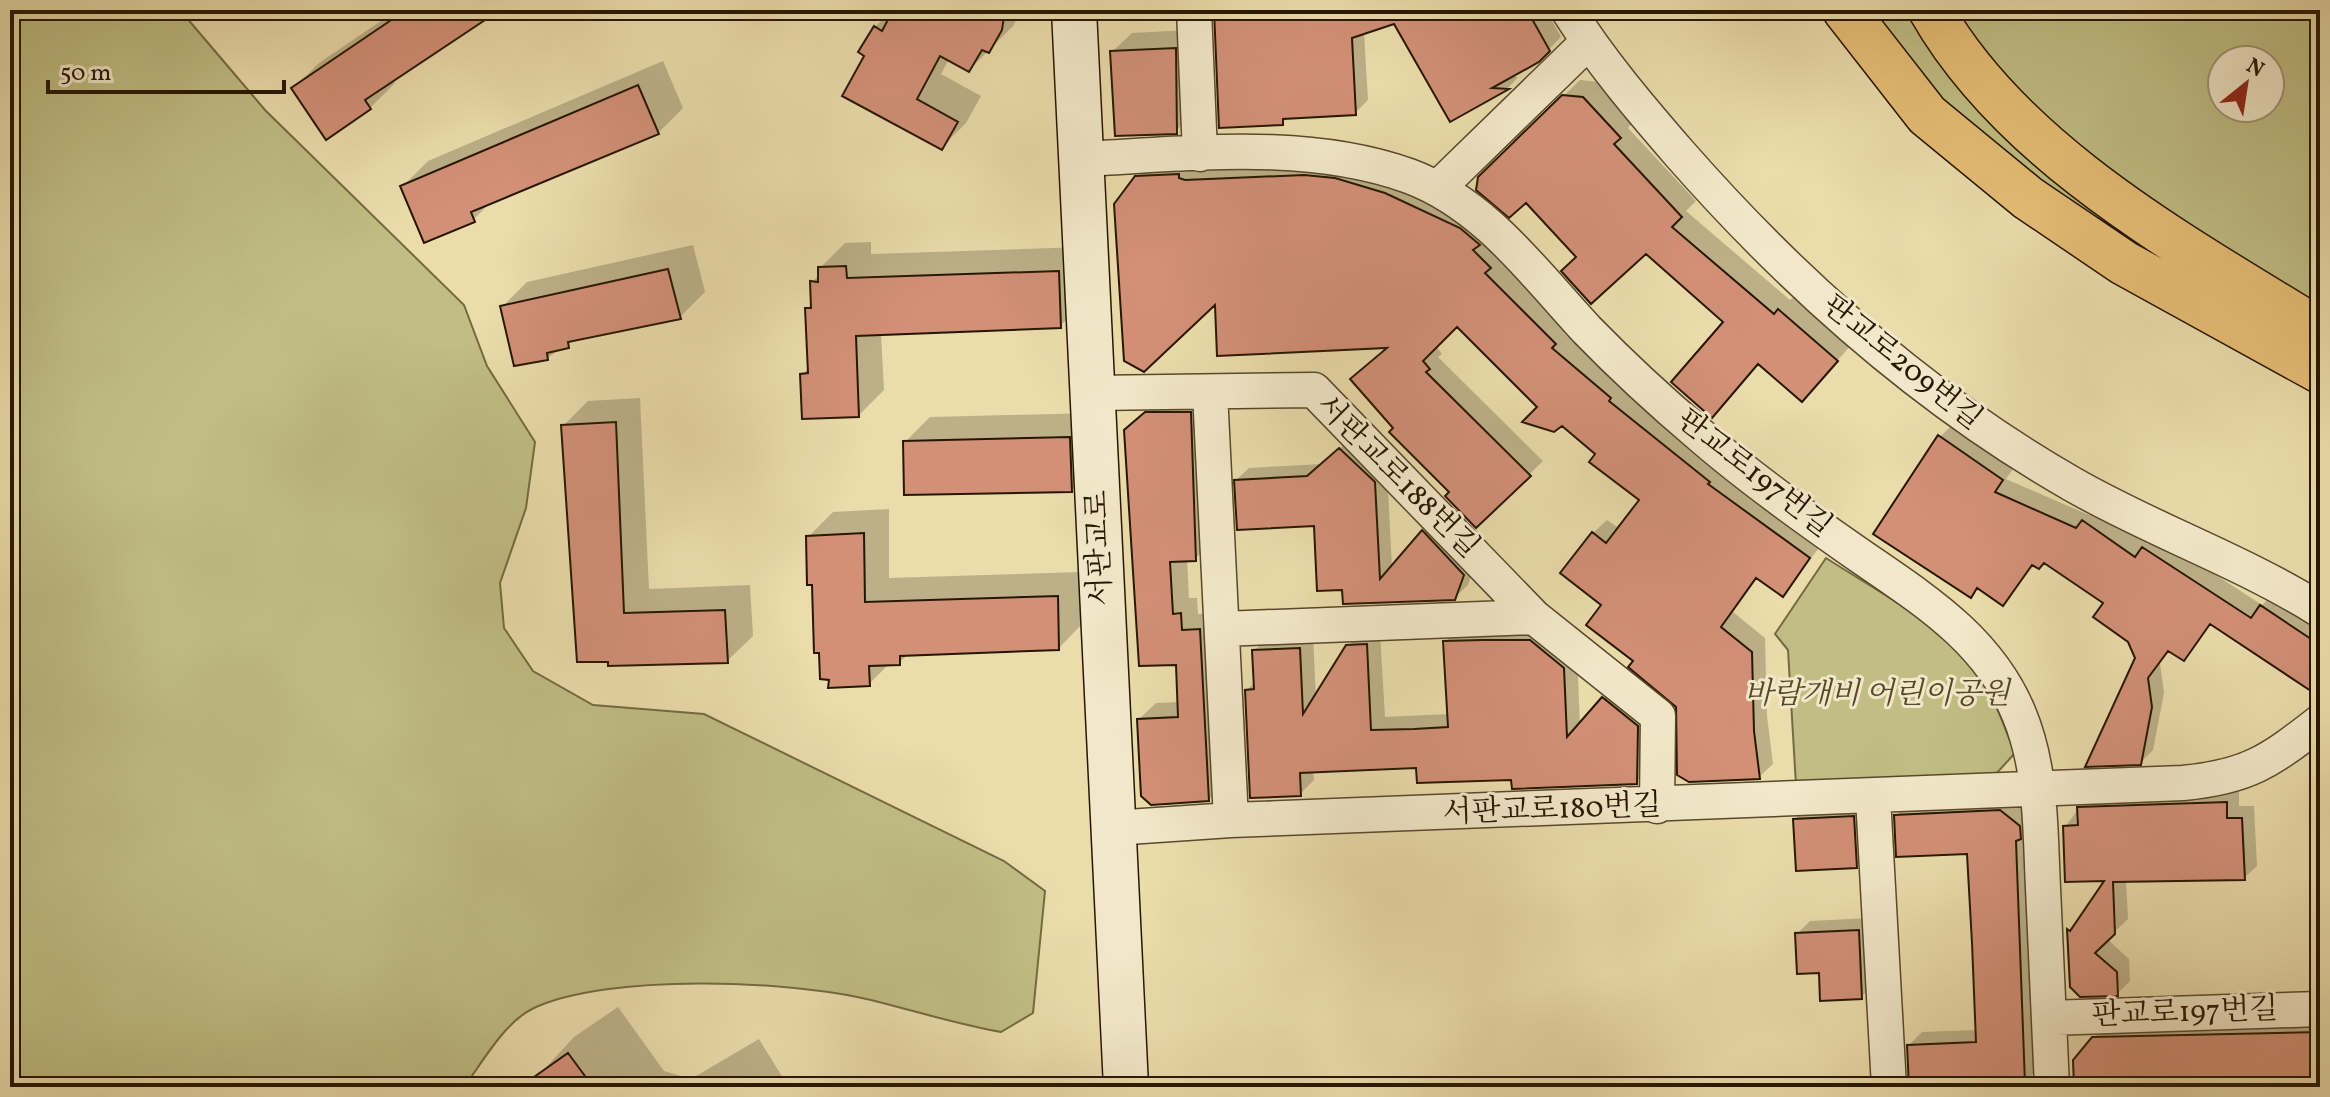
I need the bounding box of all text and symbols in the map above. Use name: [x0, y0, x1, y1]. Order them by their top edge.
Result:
scale bar: [48, 44, 284, 94]
north arrow: [2206, 44, 2286, 124]
text: N: [2240, 51, 2269, 86]
text: 50 m: [60, 57, 112, 91]
street label: 판교로209번길: [1813, 285, 1991, 441]
street label: 서판교로188번길: [1306, 386, 1488, 568]
street label: 판교로197번길: [1668, 400, 1840, 548]
street label: 서판교로: [1077, 489, 1123, 607]
park label: 바람개비 어린이공원: [1744, 674, 2012, 716]
street label: 서판교로180번길: [1442, 785, 1662, 835]
street label: 판교로197번길: [2091, 989, 2279, 1037]

